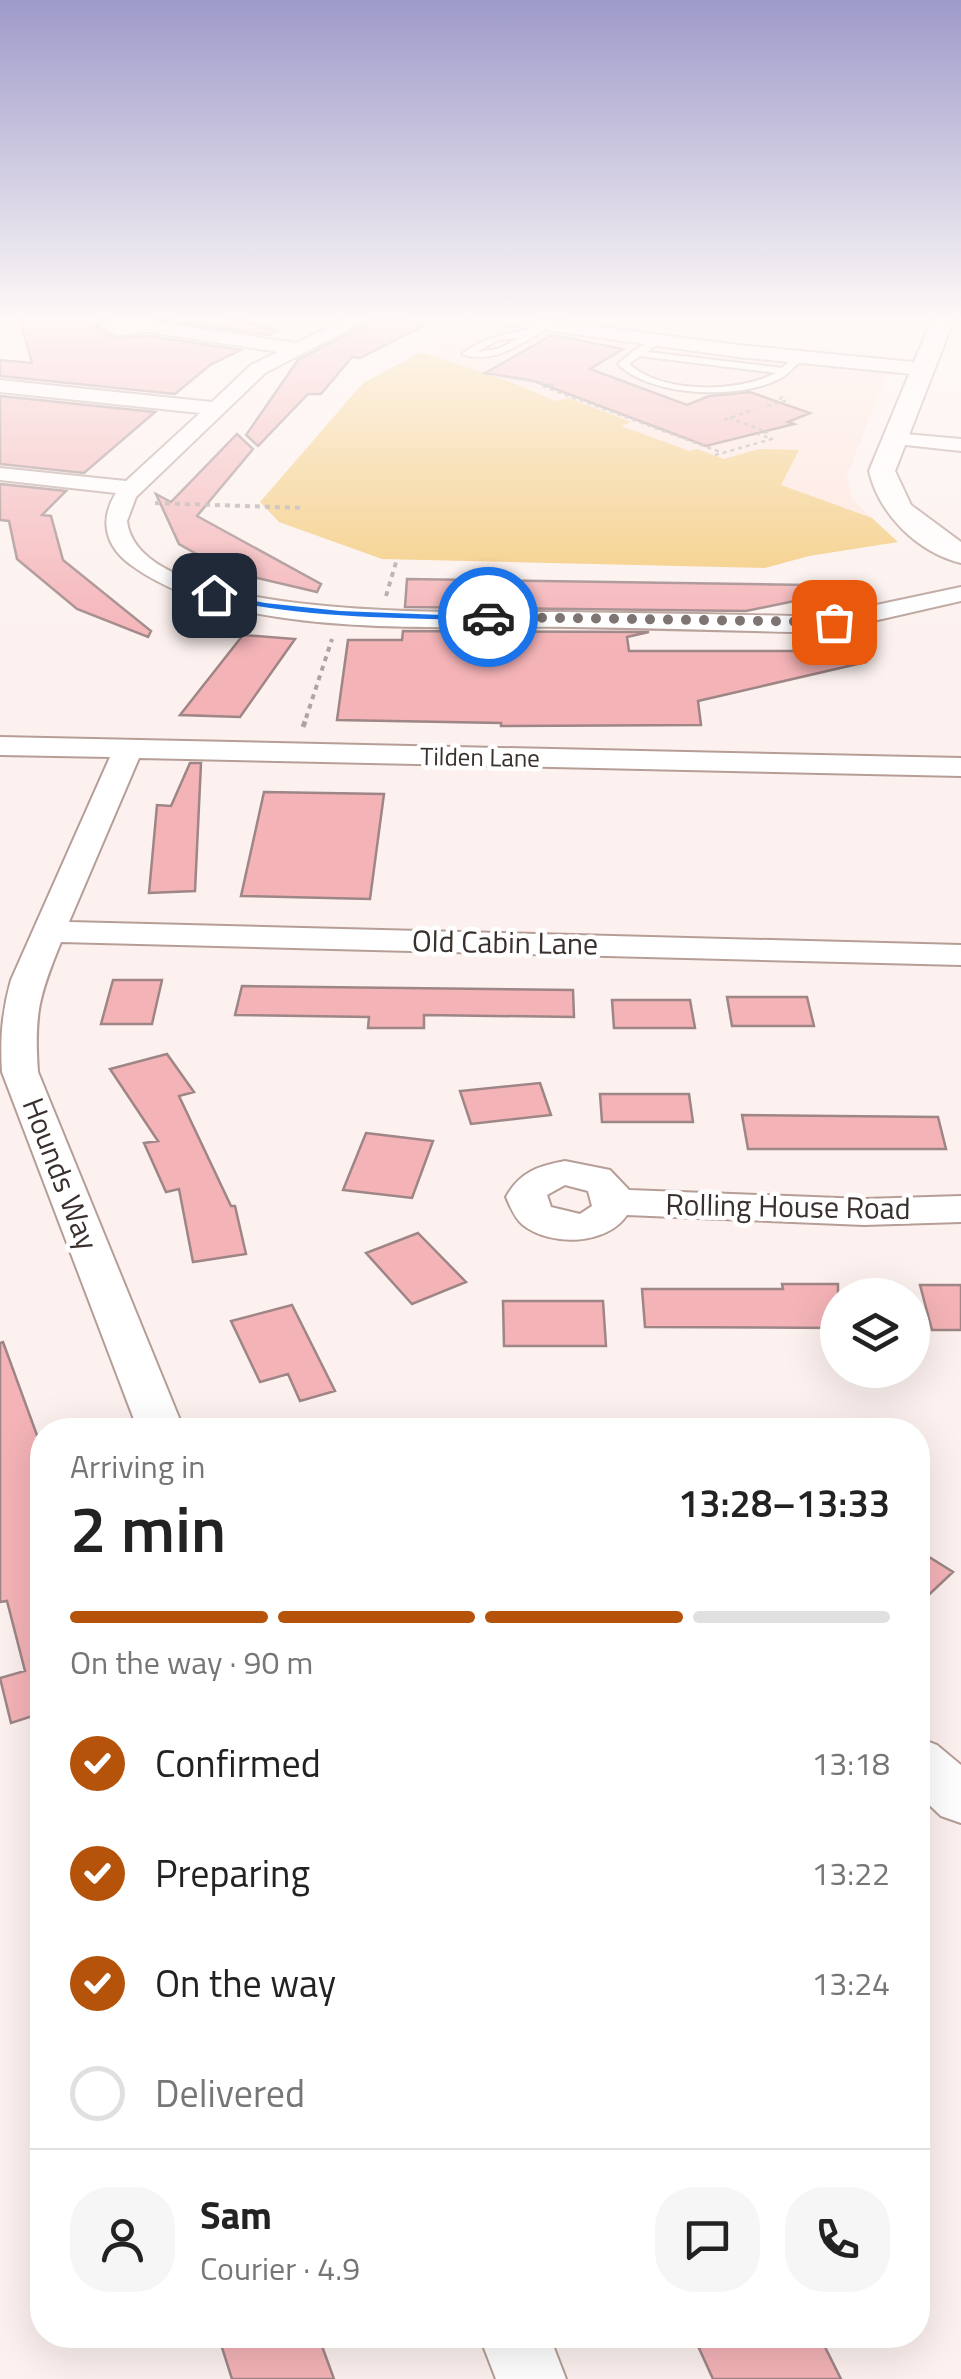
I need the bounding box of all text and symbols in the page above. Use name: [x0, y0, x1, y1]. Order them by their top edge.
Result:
pin: [172, 553, 257, 638]
courier: [438, 567, 538, 667]
icon: home: [187, 568, 242, 623]
pin: [792, 580, 877, 665]
icon: car: [461, 590, 516, 645]
icon: bag: [807, 595, 862, 650]
street label: Tilden Lane: [420, 737, 540, 777]
street label: Old Cabin Lane: [411, 917, 599, 967]
street label: Hounds Way: [11, 1091, 111, 1257]
street label: Rolling House Road: [665, 1181, 911, 1231]
map controls: [820, 1278, 930, 1388]
button: layers: [820, 1278, 930, 1388]
text: Arriving in: [70, 1442, 206, 1490]
text: 13:28–13:33: [678, 1474, 890, 1532]
text: 2 min: [70, 1478, 226, 1577]
text: On the way · 90 m: [70, 1638, 313, 1686]
text: Confirmed: [155, 1734, 321, 1792]
icon: check: [70, 1736, 125, 1791]
text: 13:18: [811, 1739, 890, 1787]
text: Preparing: [155, 1844, 310, 1902]
icon: check: [70, 1846, 125, 1901]
text: 13:22: [811, 1849, 890, 1897]
text: On the way: [155, 1954, 336, 2012]
icon: check: [70, 1956, 125, 2011]
text: 13:24: [811, 1959, 890, 2007]
text: Delivered: [155, 2064, 305, 2122]
text: Sam: [200, 2186, 272, 2244]
button: person: [70, 2187, 175, 2292]
button: chat: [655, 2187, 760, 2292]
button: phone: [785, 2187, 890, 2292]
text: Courier · 4.9: [200, 2244, 360, 2292]

